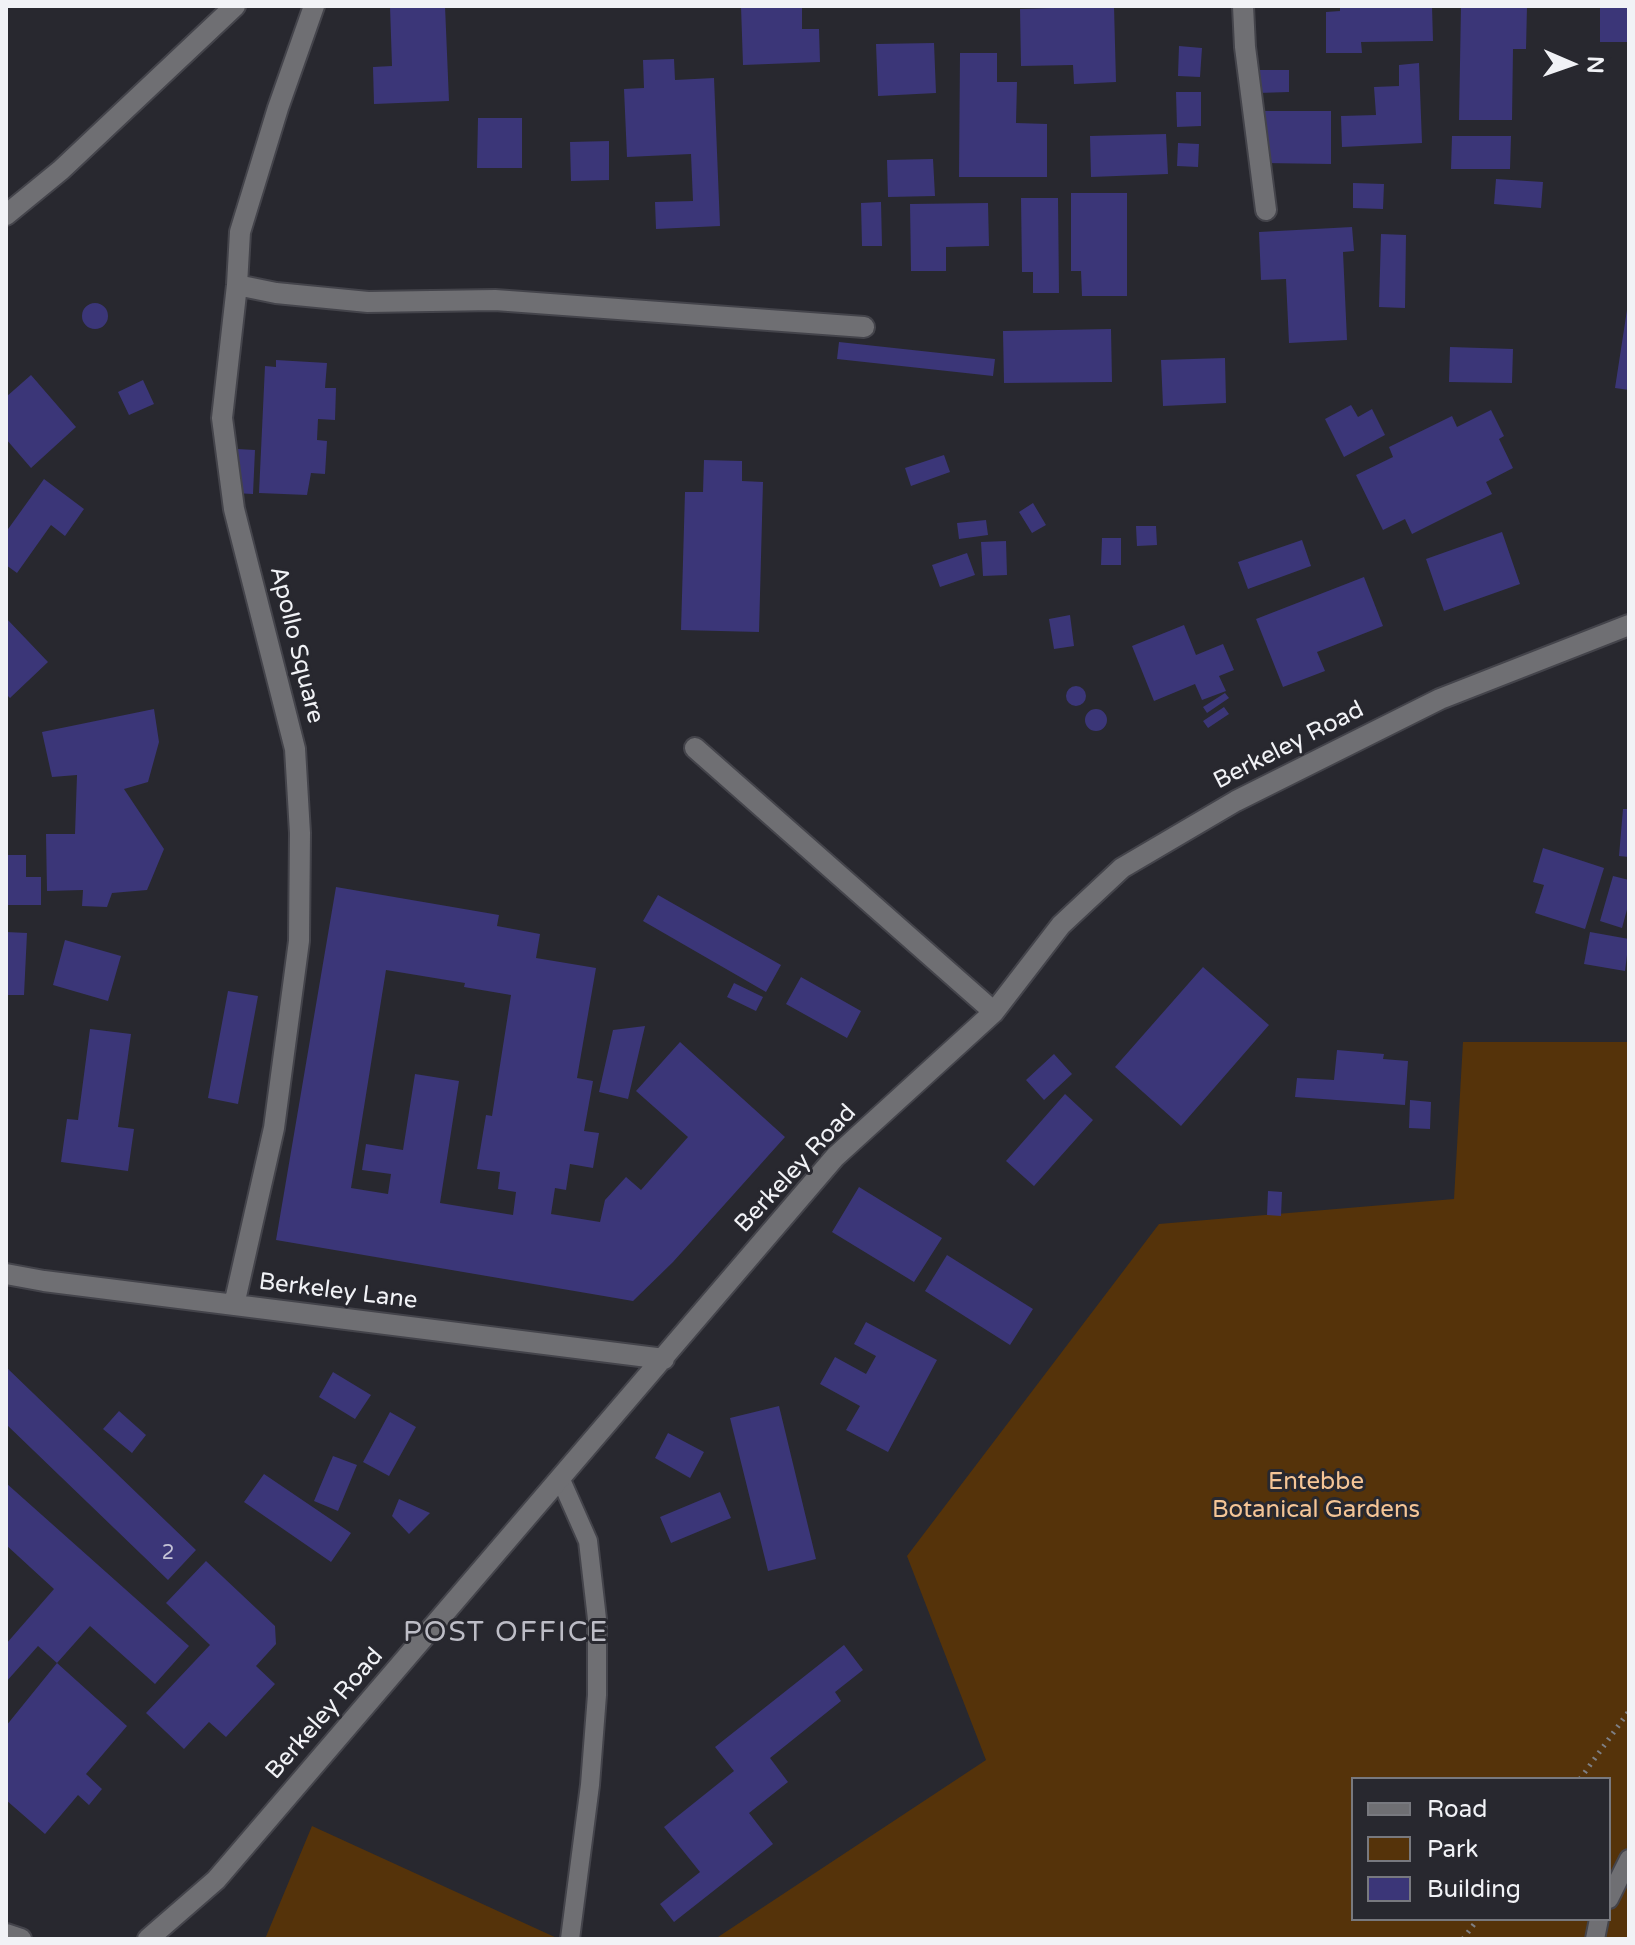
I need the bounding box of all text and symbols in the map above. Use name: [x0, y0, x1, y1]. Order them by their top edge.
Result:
north arrow: [1531, 24, 1611, 104]
text: N: [1582, 56, 1608, 74]
street label: Apollo Square: [263, 564, 329, 726]
street label: Berkeley Road: [1209, 696, 1369, 796]
street label: Berkeley Road: [729, 1099, 863, 1239]
street label: Berkeley Lane: [257, 1268, 419, 1316]
park label: Entebbe Botanical Gardens: [1212, 1469, 1420, 1525]
house number: 2: [162, 1542, 174, 1566]
district label: POST OFFICE: [403, 1617, 609, 1651]
street label: Berkeley Road: [260, 1642, 390, 1786]
legend: [1351, 1777, 1611, 1921]
text: Road: [1427, 1795, 1487, 1824]
text: Park: [1427, 1835, 1478, 1864]
text: Building: [1427, 1875, 1521, 1904]

